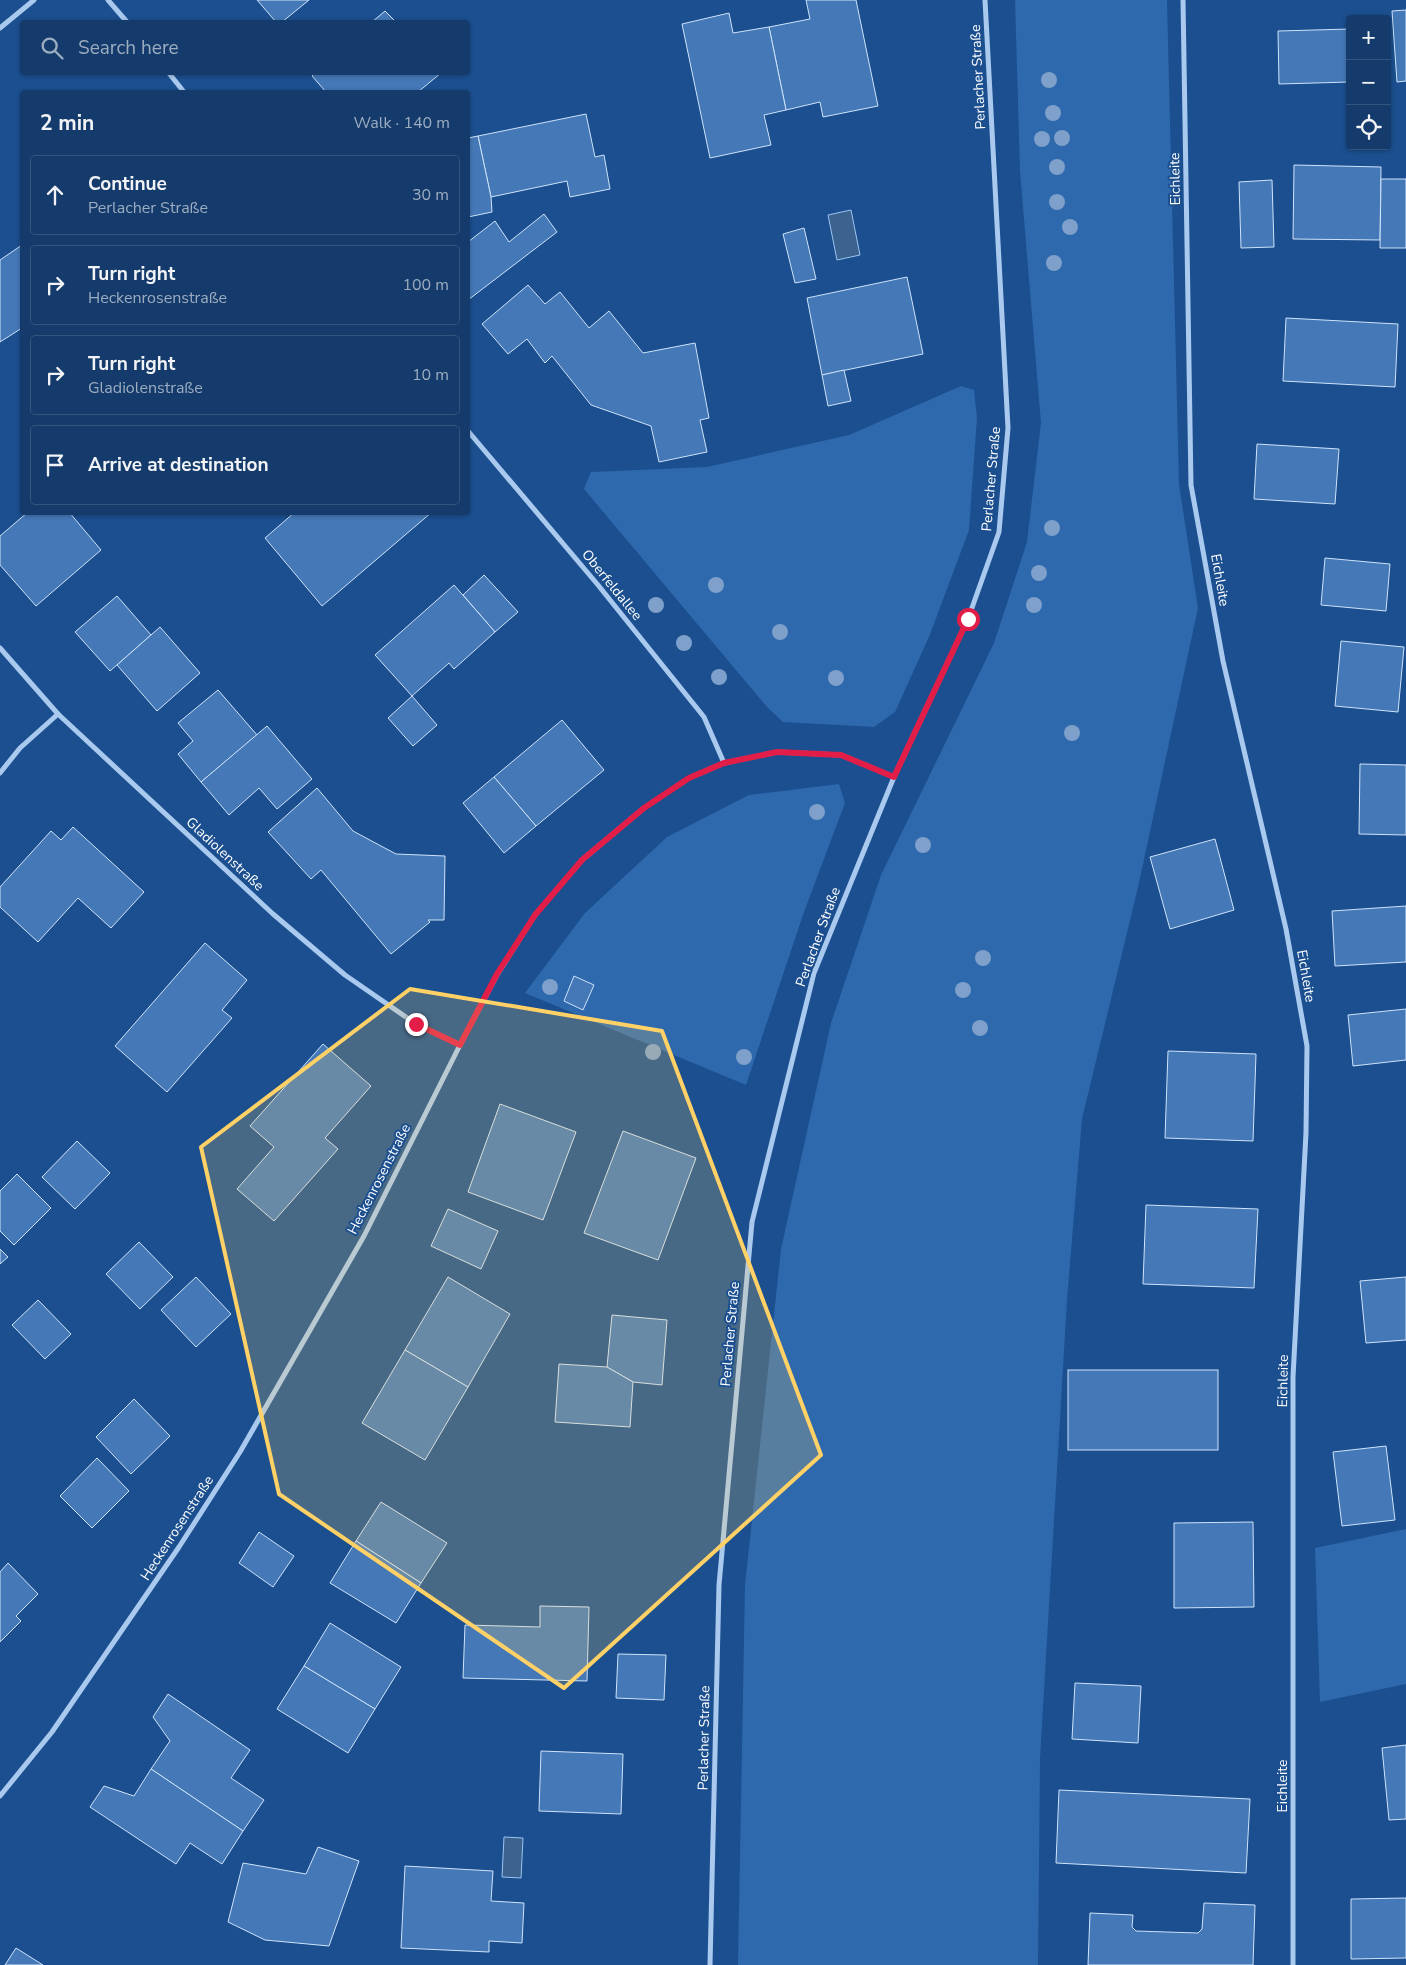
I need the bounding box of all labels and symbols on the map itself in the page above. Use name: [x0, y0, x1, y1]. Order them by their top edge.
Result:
street label: Perlacher Straße: [966, 24, 990, 130]
street label: Eichleite: [1165, 152, 1185, 206]
street label: Perlacher Straße: [977, 426, 1005, 532]
street label: Oberfeldallee: [577, 545, 647, 625]
street label: Eichleite: [1206, 552, 1234, 608]
route start: [957, 608, 980, 631]
street label: Gladiolenstraße: [182, 813, 268, 895]
street label: Perlacher Straße: [791, 884, 845, 990]
street label: Eichleite: [1292, 948, 1320, 1004]
route end: [405, 1013, 428, 1036]
street label: Heckenrosenstraße: [343, 1120, 415, 1238]
street label: Perlacher Straße: [716, 1281, 744, 1387]
street label: Eichleite: [1273, 1354, 1293, 1408]
street label: Heckenrosenstraße: [136, 1472, 218, 1584]
street label: Perlacher Straße: [694, 1685, 714, 1791]
street label: Eichleite: [1273, 1760, 1292, 1812]

